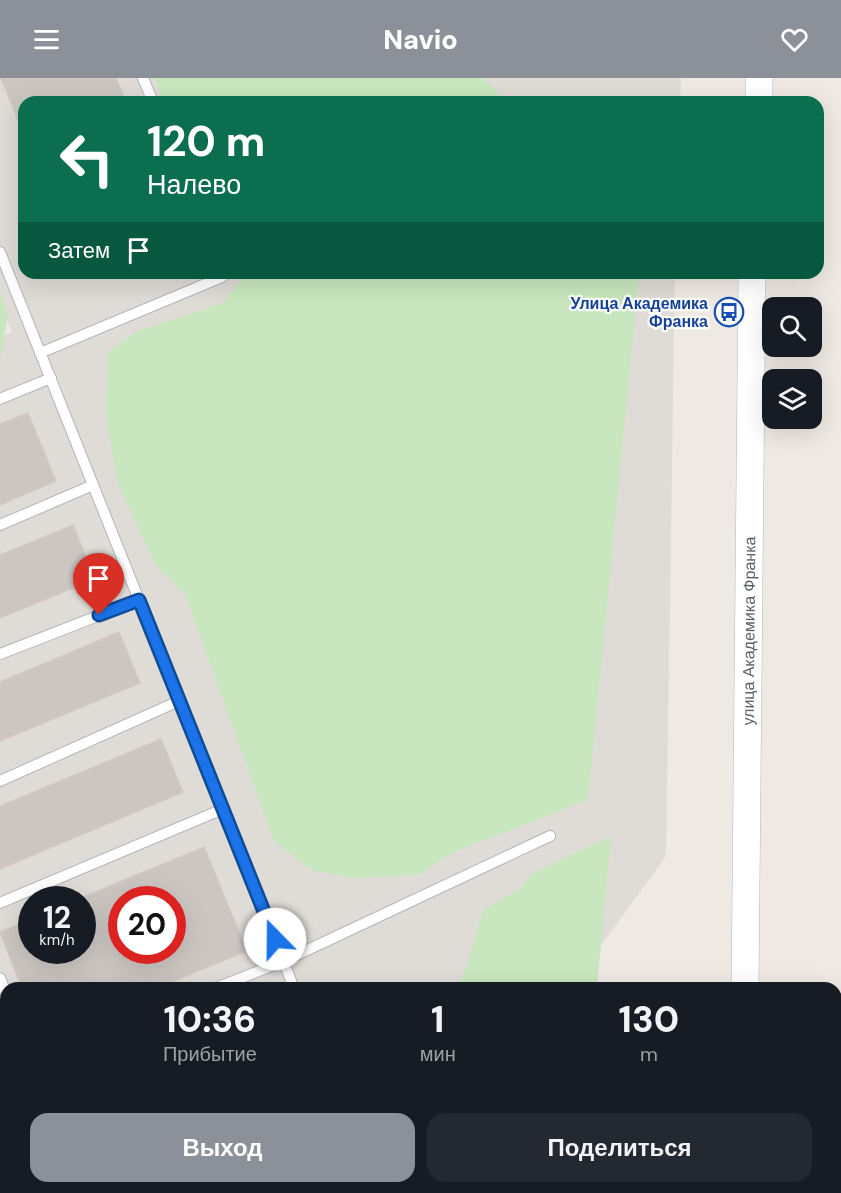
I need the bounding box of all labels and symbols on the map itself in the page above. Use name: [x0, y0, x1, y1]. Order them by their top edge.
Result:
place label: Улица Академика Франка: [570, 293, 708, 332]
bus stop icon: Улица Академика Франка: [713, 296, 745, 328]
street label: улица Академика Франка: [738, 536, 760, 726]
pin: [73, 553, 124, 615]
speed limit sign: 20: [108, 886, 186, 964]
position arrow: [243, 907, 307, 971]

